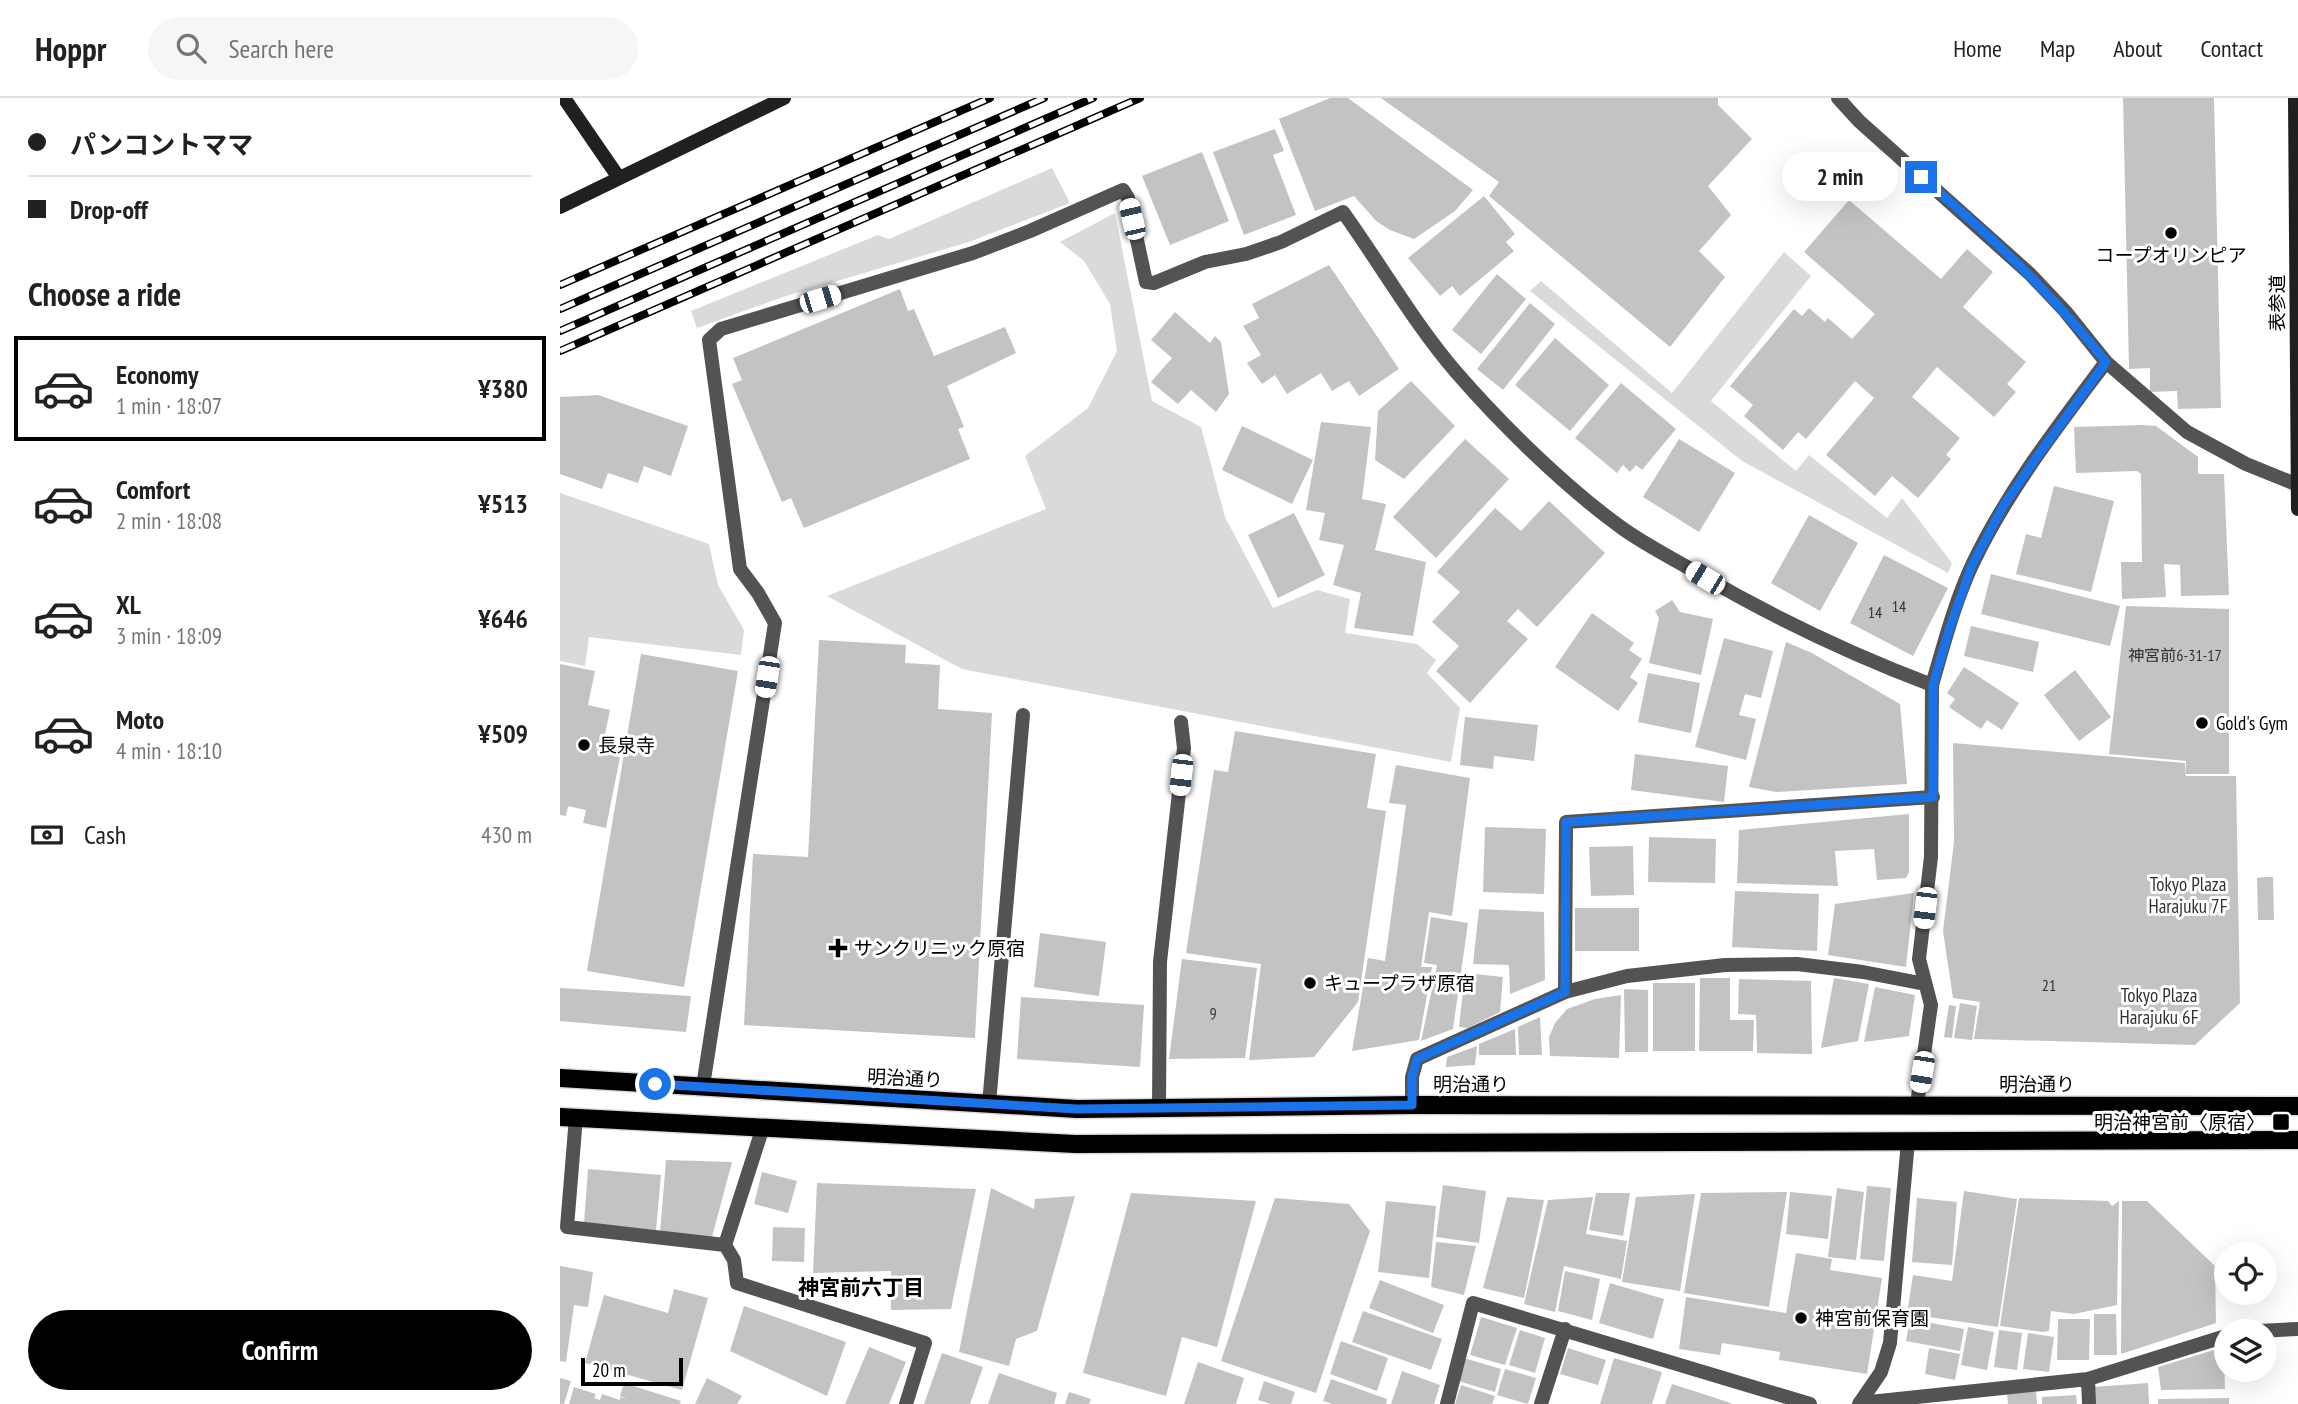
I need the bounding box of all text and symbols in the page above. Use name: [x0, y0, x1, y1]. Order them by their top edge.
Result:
search box: [148, 17, 638, 80]
text: Hoppr: [35, 27, 106, 70]
icon: search: [172, 29, 210, 67]
text: Search here: [228, 32, 334, 65]
text: Home: [1953, 33, 2002, 64]
text: Map: [2040, 33, 2075, 64]
text: About: [2113, 33, 2162, 64]
text: Contact: [2200, 33, 2263, 64]
text: パンコントママ: [70, 128, 253, 161]
callout: 2 min: [1781, 153, 1896, 202]
route end: [1905, 161, 1937, 193]
text: 2 min: [1817, 162, 1863, 191]
text: Drop-off: [70, 193, 148, 226]
car: [1118, 196, 1147, 242]
marker: コープオリンピア: [2163, 225, 2179, 241]
place label: コープオリンピア: [2096, 243, 2246, 267]
text: Choose a ride: [28, 273, 181, 315]
street label: 表参道: [2265, 274, 2289, 332]
car: [797, 283, 844, 315]
icon: car: [32, 357, 95, 420]
text: Economy: [116, 358, 198, 391]
text: ¥380: [478, 372, 528, 405]
text: 1 min · 18:07: [116, 391, 222, 420]
icon: car: [32, 472, 95, 535]
text: Comfort: [116, 473, 190, 506]
text: ¥513: [478, 487, 528, 520]
text: 2 min · 18:08: [116, 506, 222, 535]
car: [1682, 558, 1729, 598]
icon: car: [32, 587, 95, 650]
text: XL: [116, 588, 141, 621]
house number: 14: [1892, 596, 1906, 616]
text: ¥646: [478, 602, 528, 635]
house number: 14: [1868, 602, 1882, 622]
text: 3 min · 18:09: [116, 621, 222, 650]
house number: 神宮前6-31-17: [2128, 645, 2222, 665]
car: [754, 655, 781, 699]
icon: car: [32, 702, 95, 765]
text: Moto: [116, 703, 164, 736]
place label: Gold's Gym: [2216, 711, 2288, 735]
marker: Gold's Gym: [2194, 715, 2210, 731]
text: ¥509: [478, 717, 528, 750]
place label: 長泉寺: [598, 733, 655, 757]
text: 4 min · 18:10: [116, 736, 222, 765]
marker: 長泉寺: [576, 737, 592, 753]
car: [1169, 753, 1194, 797]
icon: cash: [28, 816, 66, 854]
text: Cash: [84, 818, 126, 851]
text: 430 m: [481, 820, 532, 849]
park label: Tokyo Plaza Harajuku 7F: [2149, 872, 2228, 918]
car: [1913, 886, 1938, 930]
place label: サンクリニック原宿: [854, 936, 1025, 960]
marker: サンクリニック原宿: [828, 938, 848, 958]
place label: キュープラザ原宿: [1324, 971, 1475, 995]
marker: キュープラザ原宿: [1302, 975, 1318, 991]
house number: 21: [2042, 975, 2056, 995]
park label: Tokyo Plaza Harajuku 6F: [2120, 983, 2199, 1029]
house number: 9: [1209, 1003, 1217, 1023]
car: [1909, 1050, 1936, 1094]
street label: 明治通り: [866, 1064, 944, 1092]
route start: [639, 1068, 671, 1100]
street label: 明治通り: [1433, 1072, 1509, 1096]
street label: 明治通り: [1999, 1072, 2075, 1096]
place label: 明治神宮前〈原宿〉: [2094, 1110, 2265, 1134]
marker: 明治神宮前〈原宿〉: [2271, 1112, 2291, 1132]
map controls: [2214, 1242, 2277, 1382]
button: locate: [2214, 1242, 2277, 1305]
district label: 神宮前六丁目: [798, 1274, 924, 1301]
place label: 神宮前保育園: [1815, 1306, 1929, 1330]
button: Confirm: [28, 1310, 532, 1390]
marker: 神宮前保育園: [1793, 1310, 1809, 1326]
button: layers: [2214, 1319, 2277, 1382]
scale bar: [581, 1355, 682, 1387]
text: 20 m: [592, 1358, 626, 1382]

